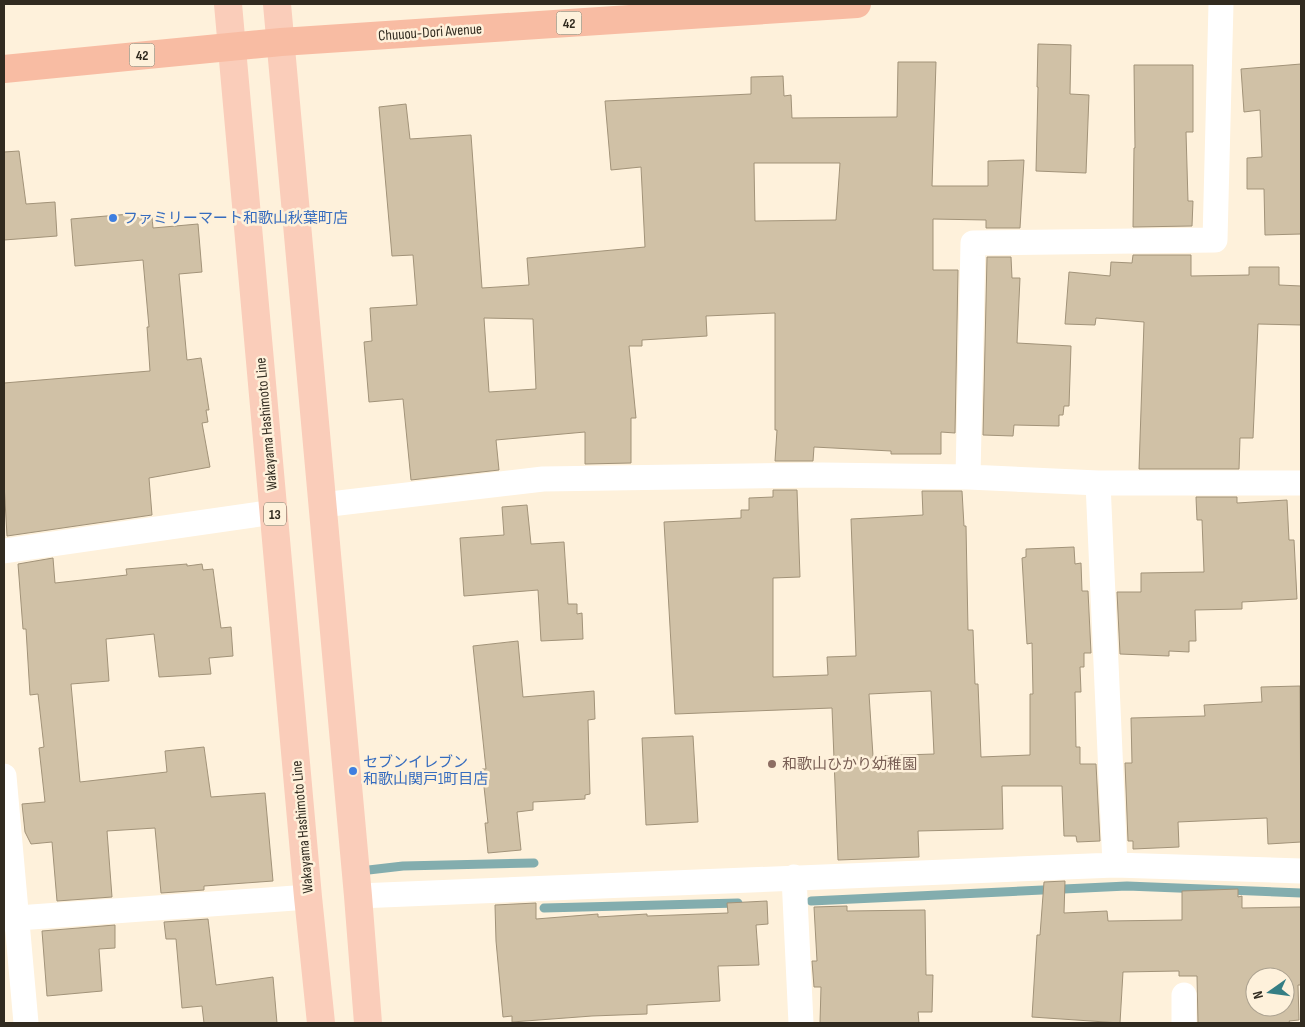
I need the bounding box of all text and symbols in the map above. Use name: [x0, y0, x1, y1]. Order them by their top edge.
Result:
road number: 42: [556, 12, 582, 34]
street label: Chuuou-Dori Avenue: [377, 19, 483, 46]
road number: 42: [130, 44, 154, 66]
place label: ファミリーマート和歌山秋葉町店: [123, 209, 348, 228]
marker: ファミリーマート和歌山秋葉町店: [107, 212, 119, 224]
street label: Wakayama Hashimoto Line: [251, 357, 282, 491]
road number: 13: [264, 502, 286, 526]
place label: セブンイレブン 和歌山関戸1町目店: [363, 753, 488, 789]
place label: 和歌山ひかり幼稚園: [782, 755, 917, 774]
marker: 和歌山ひかり幼稚園: [766, 758, 778, 770]
street label: Wakayama Hashimoto Line: [287, 760, 318, 894]
marker: セブンイレブン 和歌山関戸1町目店: [347, 765, 359, 777]
north arrow: [1245, 967, 1295, 1017]
text: N: [1249, 989, 1267, 1001]

